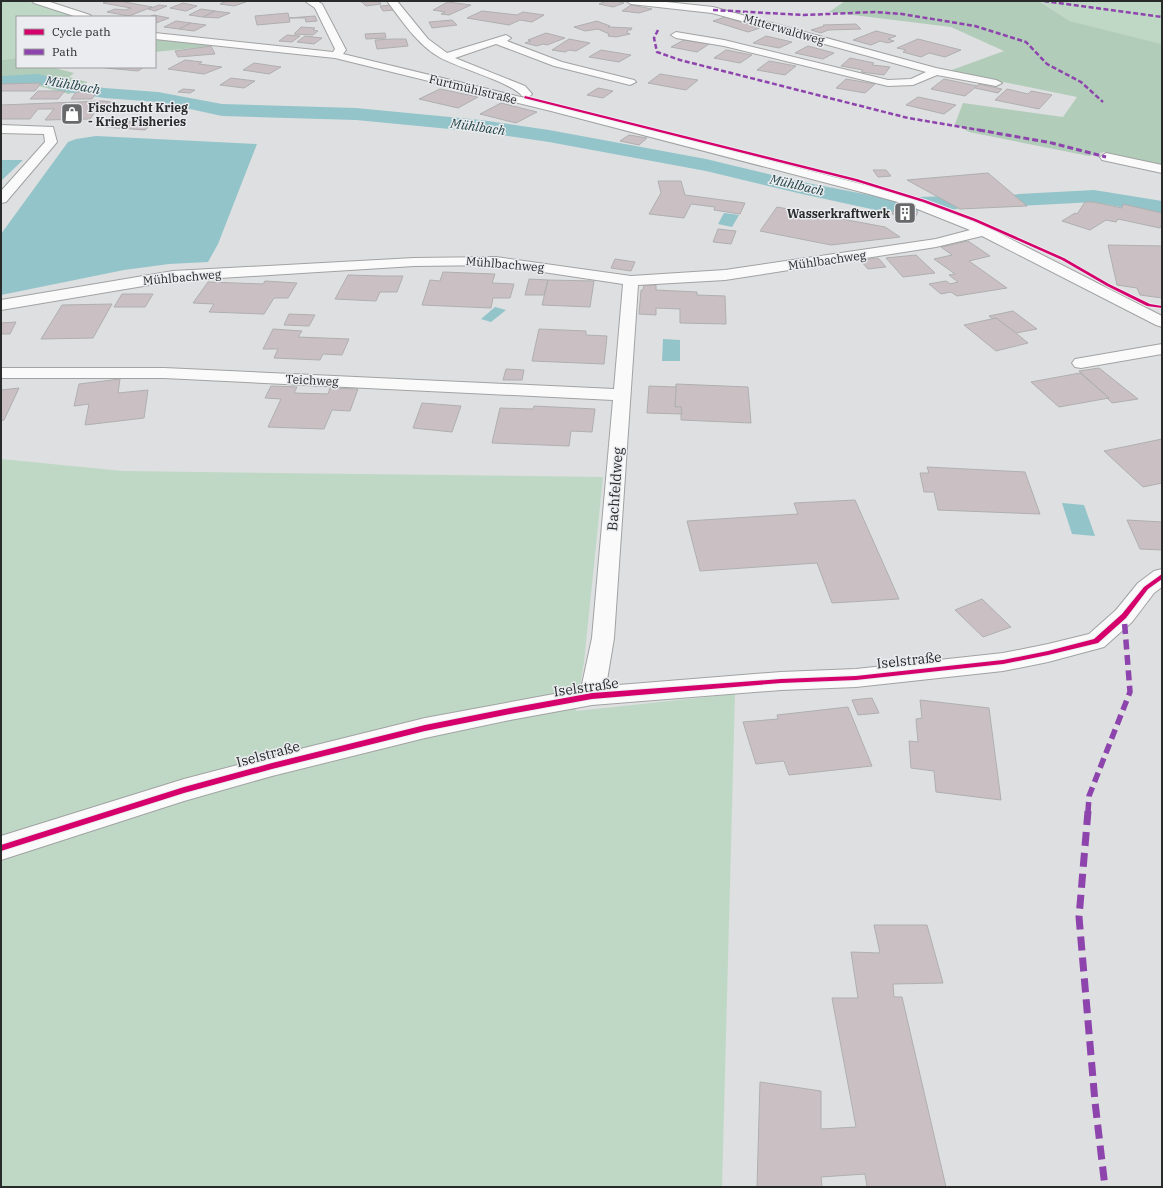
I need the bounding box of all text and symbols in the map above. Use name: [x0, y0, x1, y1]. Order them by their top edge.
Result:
street label: Mitterwaldweg: [742, 10, 827, 48]
legend: [16, 16, 156, 68]
text: Cycle path: [52, 24, 111, 39]
text: Path: [52, 44, 78, 59]
street label: Furtmühlstraße: [427, 71, 519, 107]
water label: Mühlbach: [43, 72, 102, 98]
place label: Fischzucht Krieg - Krieg Fisheries: [88, 100, 188, 129]
shop icon: Fischzucht Krieg - Krieg Fisheries: [59, 101, 85, 127]
water label: Mühlbach: [449, 115, 506, 139]
water label: Mühlbach: [767, 170, 826, 199]
building icon: Wasserkraftwerk: [892, 200, 918, 226]
place label: Wasserkraftwerk: [787, 206, 891, 221]
street label: Mühlbachweg: [787, 247, 867, 273]
street label: Mühlbachweg: [465, 253, 545, 275]
street label: Mühlbachweg: [142, 266, 222, 288]
street label: Teichweg: [285, 371, 339, 389]
street label: Bachfeldweg: [603, 446, 627, 531]
street label: Iselstraße: [876, 648, 942, 672]
street label: Iselstraße: [552, 674, 620, 700]
street label: Iselstraße: [234, 737, 302, 771]

